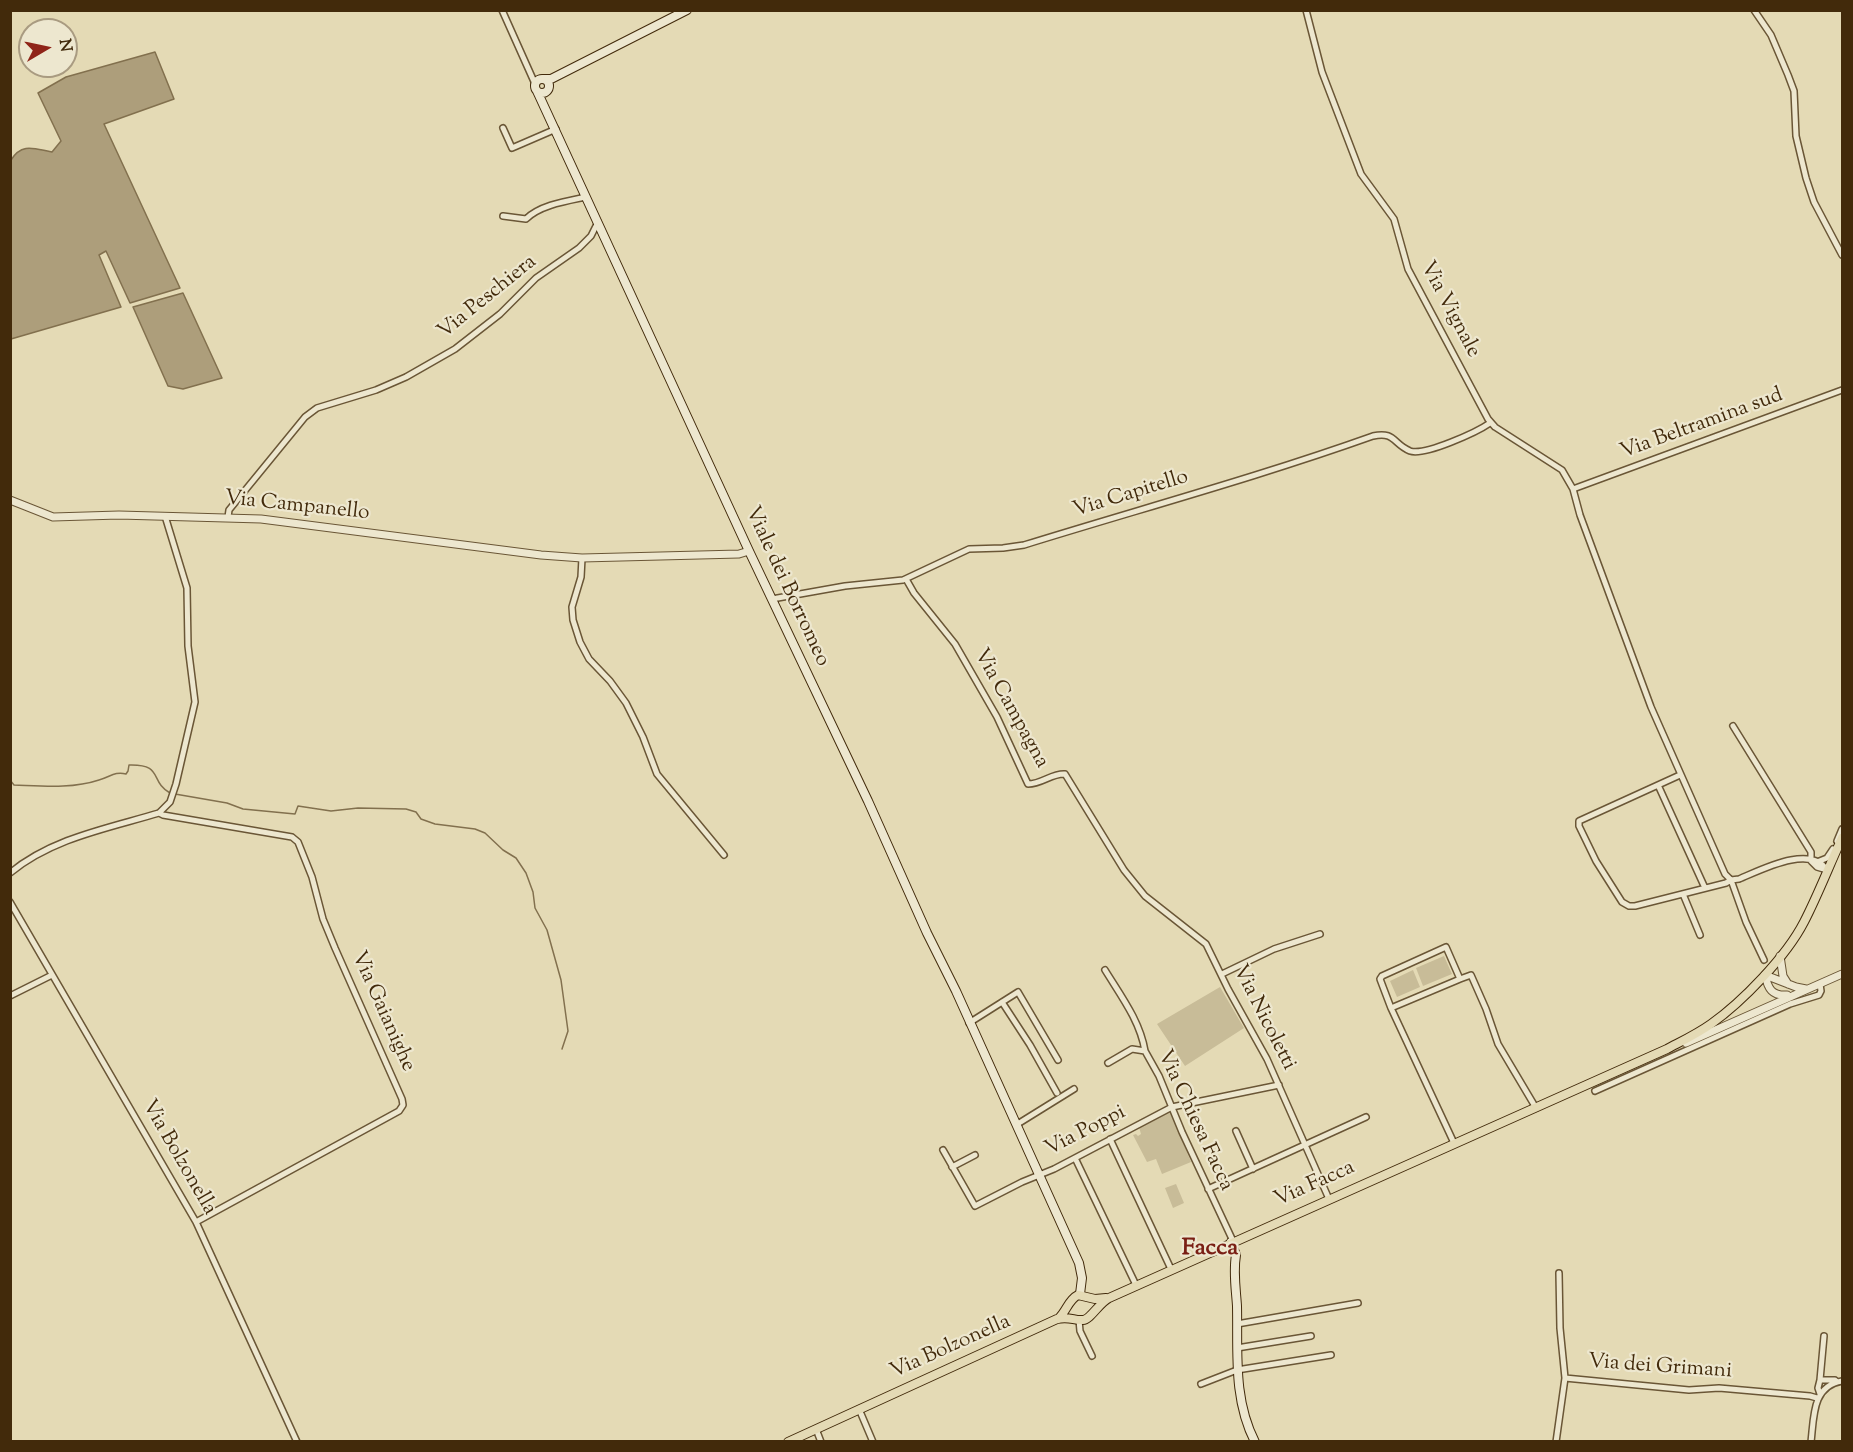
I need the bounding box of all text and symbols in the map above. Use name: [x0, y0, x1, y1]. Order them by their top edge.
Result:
north arrow: [18, 18, 78, 78]
text: N: [52, 37, 77, 54]
street label: Via Peschiera: [434, 251, 542, 345]
street label: Via Vignale: [1413, 258, 1485, 362]
street label: Via Beltramina sud: [1617, 384, 1787, 466]
street label: Via Capitello: [1070, 466, 1192, 524]
street label: Via Campanello: [223, 487, 371, 527]
street label: Viale dei Borromeo: [738, 503, 834, 671]
street label: Via Campagna: [967, 645, 1053, 773]
street label: Via Gaianighe: [344, 948, 420, 1076]
street label: Via Nicoletti: [1226, 961, 1300, 1075]
street label: Via Chiesa Facca: [1150, 1047, 1238, 1195]
street label: Via Bolzonella: [135, 1096, 221, 1220]
street label: Via Poppi: [1041, 1101, 1131, 1163]
street label: Via Facca: [1271, 1156, 1359, 1214]
district label: Facca: [1182, 1236, 1238, 1264]
street label: Via Bolzonella: [887, 1310, 1015, 1386]
street label: Via dei Grimani: [1587, 1350, 1733, 1386]

